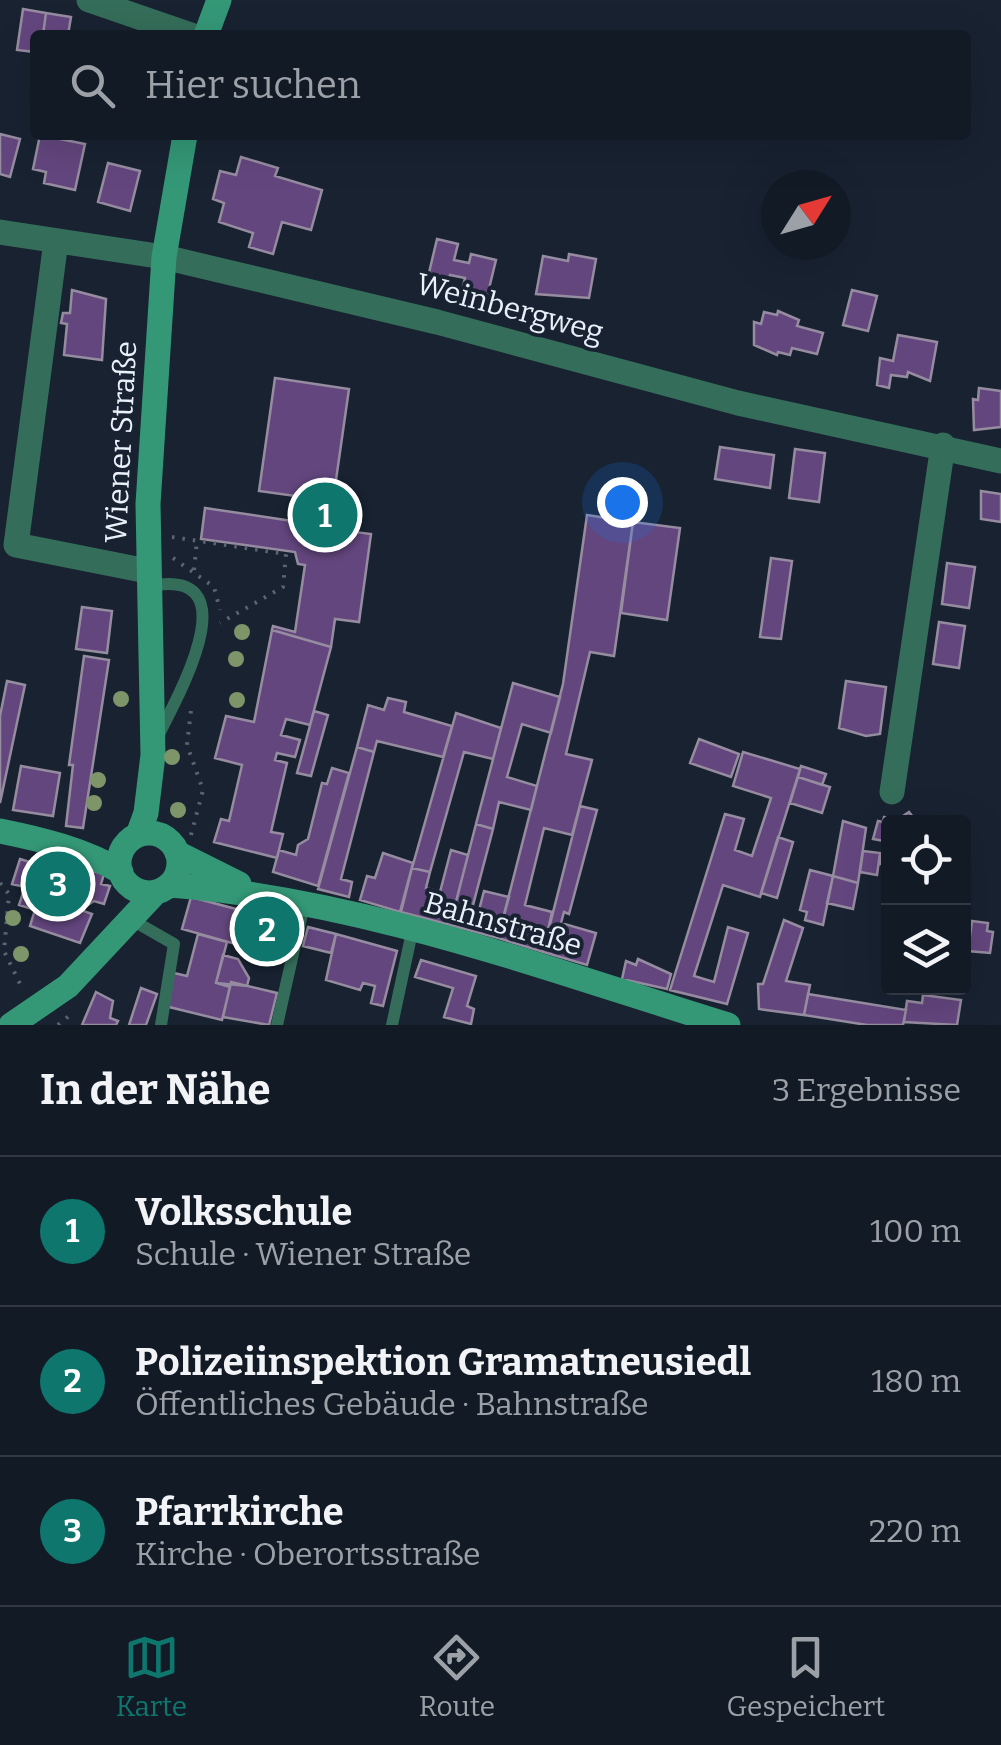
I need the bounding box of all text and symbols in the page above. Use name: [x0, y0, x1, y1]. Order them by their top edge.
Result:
search box: [30, 30, 971, 140]
icon: search: [65, 58, 120, 113]
text: Hier suchen: [145, 62, 361, 108]
north arrow: [761, 170, 851, 260]
street label: Weinbergweg: [412, 266, 608, 350]
street label: Wiener Straße: [98, 340, 144, 544]
your location: [597, 477, 648, 528]
pin: 1: [292, 478, 358, 552]
map controls: [881, 815, 971, 995]
button: locate: [881, 815, 971, 905]
pin: 3: [26, 846, 90, 922]
street label: Bahnstraße: [420, 884, 586, 964]
pin: 2: [234, 892, 300, 966]
button: layers: [881, 905, 971, 995]
text: In der Nähe: [40, 1065, 271, 1115]
text: 3 Ergebnisse: [772, 1071, 961, 1109]
text: Volksschule: [135, 1189, 352, 1235]
text: 1: [66, 1212, 79, 1250]
text: 100 m: [870, 1212, 961, 1250]
text: Schule · Wiener Straße: [135, 1235, 471, 1273]
text: Polizeiinspektion Gramatneusiedl: [135, 1339, 751, 1385]
text: 2: [63, 1362, 82, 1400]
text: 180 m: [871, 1362, 961, 1400]
text: Öffentliches Gebäude · Bahnstraße: [135, 1385, 649, 1423]
text: Pfarrkirche: [135, 1489, 344, 1535]
text: 3: [63, 1512, 82, 1550]
text: 220 m: [869, 1512, 961, 1550]
text: Kirche · Oberortsstraße: [135, 1535, 481, 1573]
tab: Karte: [116, 1630, 187, 1723]
tab: Route: [419, 1630, 495, 1723]
tab: Gespeichert: [727, 1630, 885, 1723]

